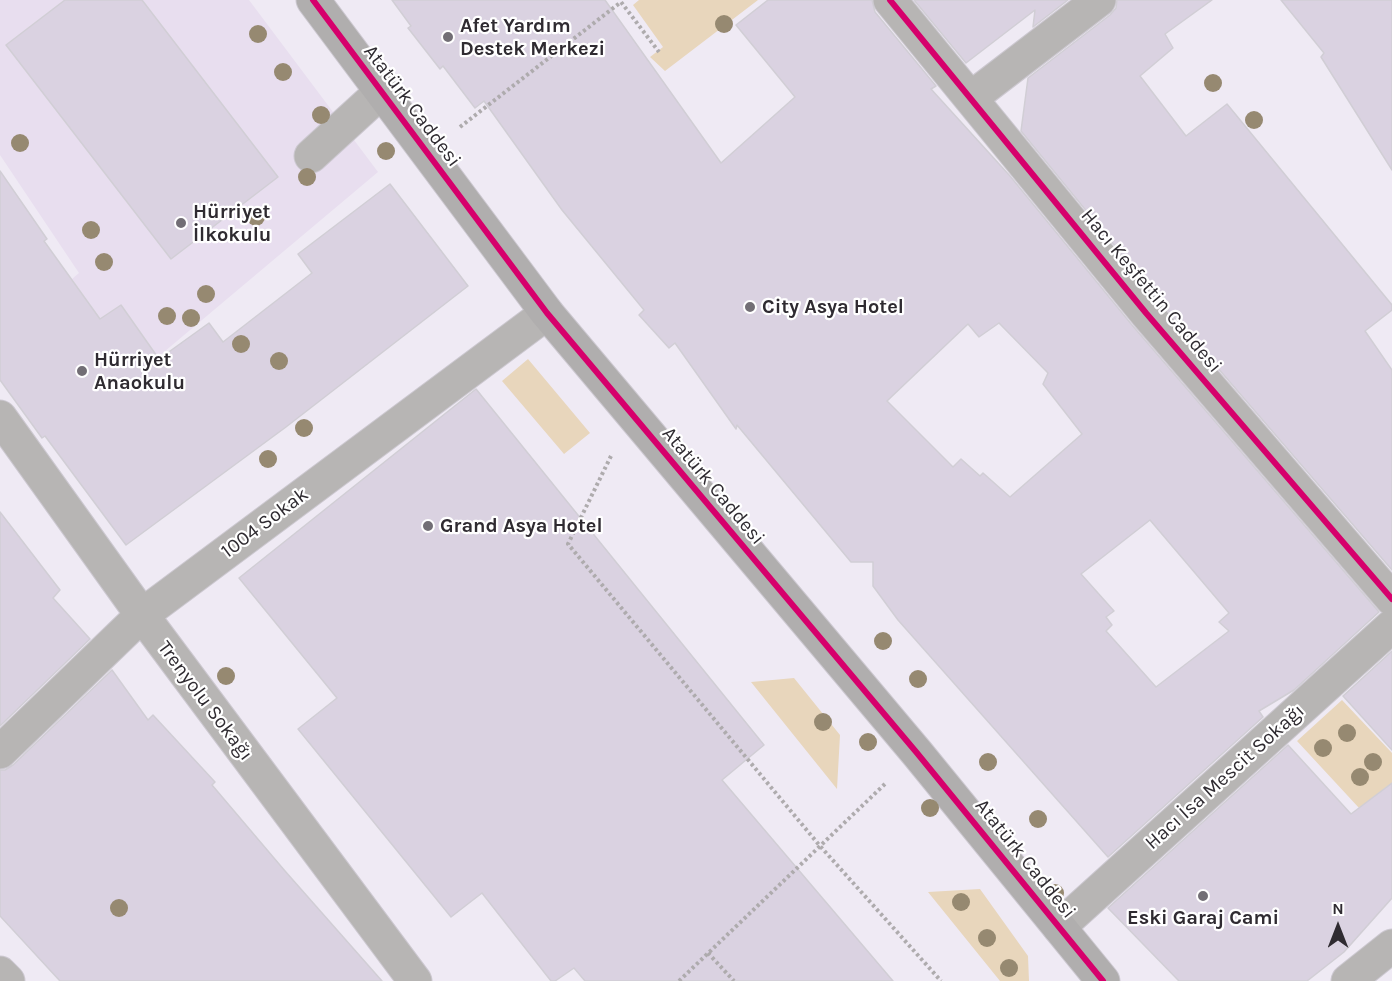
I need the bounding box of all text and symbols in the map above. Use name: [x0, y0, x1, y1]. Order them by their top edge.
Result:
place label: Afet Yardım Destek Merkezi: [460, 14, 605, 61]
marker: Afet Yardım Destek Merkezi: [441, 30, 455, 44]
street label: Atatürk Caddesi: [358, 40, 466, 172]
place label: Hürriyet İlkokulu: [193, 200, 271, 247]
street label: Hacı Keşfettin Caddesi: [1075, 204, 1227, 378]
marker: Hürriyet İlkokulu: [174, 216, 188, 230]
place label: City Asya Hotel: [762, 295, 904, 319]
marker: City Asya Hotel: [743, 300, 757, 314]
place label: Hürriyet Anaokulu: [94, 348, 185, 395]
marker: Hürriyet Anaokulu: [75, 364, 89, 378]
street label: Atatürk Caddesi: [657, 422, 769, 550]
street label: 1004 Sokak: [217, 482, 313, 564]
place label: Grand Asya Hotel: [440, 514, 602, 538]
marker: Grand Asya Hotel: [421, 519, 435, 533]
street label: Trenyolu Sokağı: [152, 637, 258, 765]
street label: Hacı İsa Mescit Sokağı: [1140, 699, 1310, 855]
street label: Atatürk Caddesi: [970, 794, 1080, 924]
marker: Eski Garaj Cami: [1196, 889, 1210, 903]
north arrow: [1308, 897, 1368, 957]
text: N: [1332, 899, 1344, 918]
place label: Eski Garaj Cami: [1127, 906, 1279, 930]

